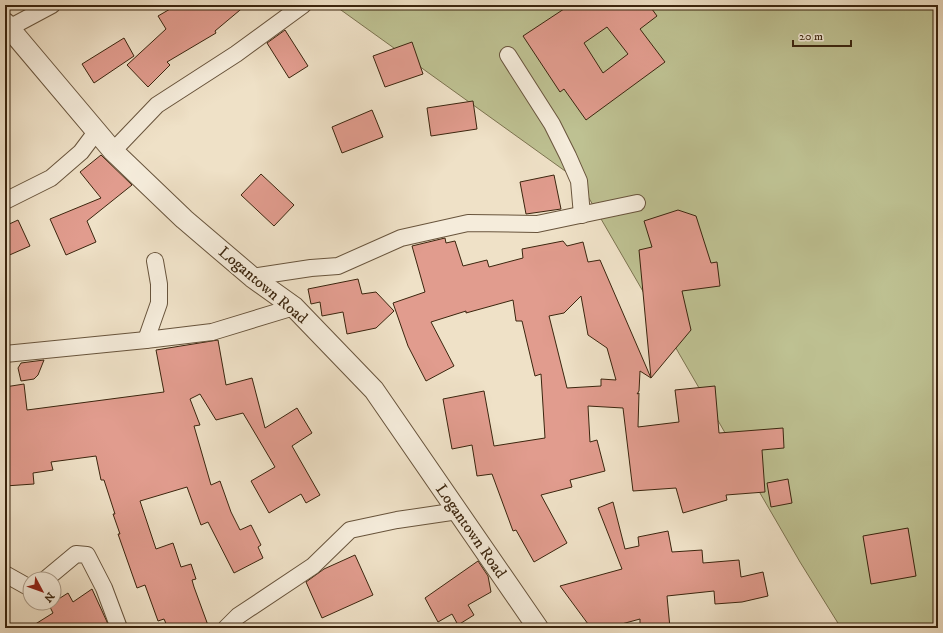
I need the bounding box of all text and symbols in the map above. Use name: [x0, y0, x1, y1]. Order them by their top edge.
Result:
scale bar: [793, 22, 851, 48]
text: 20 m: [799, 29, 823, 44]
street label: Logantown Road: [214, 242, 312, 328]
street label: Logantown Road: [431, 480, 511, 582]
north arrow: [22, 571, 62, 611]
text: N: [41, 589, 57, 605]

